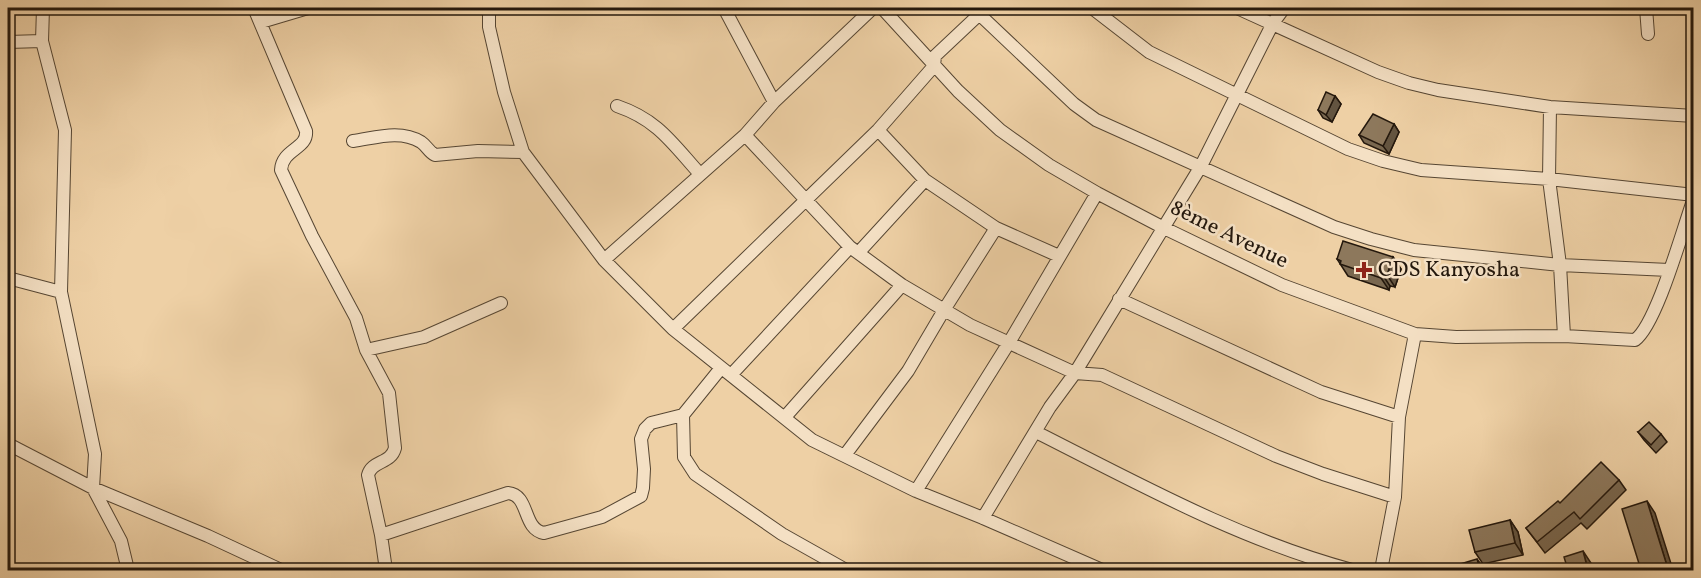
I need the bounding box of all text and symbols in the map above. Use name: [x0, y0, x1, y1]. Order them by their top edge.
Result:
street label: 8ème Avenue: [1165, 193, 1293, 277]
place label: CDS Kanyosha: [1378, 255, 1520, 286]
marker: CDS Kanyosha: [1355, 261, 1373, 279]

